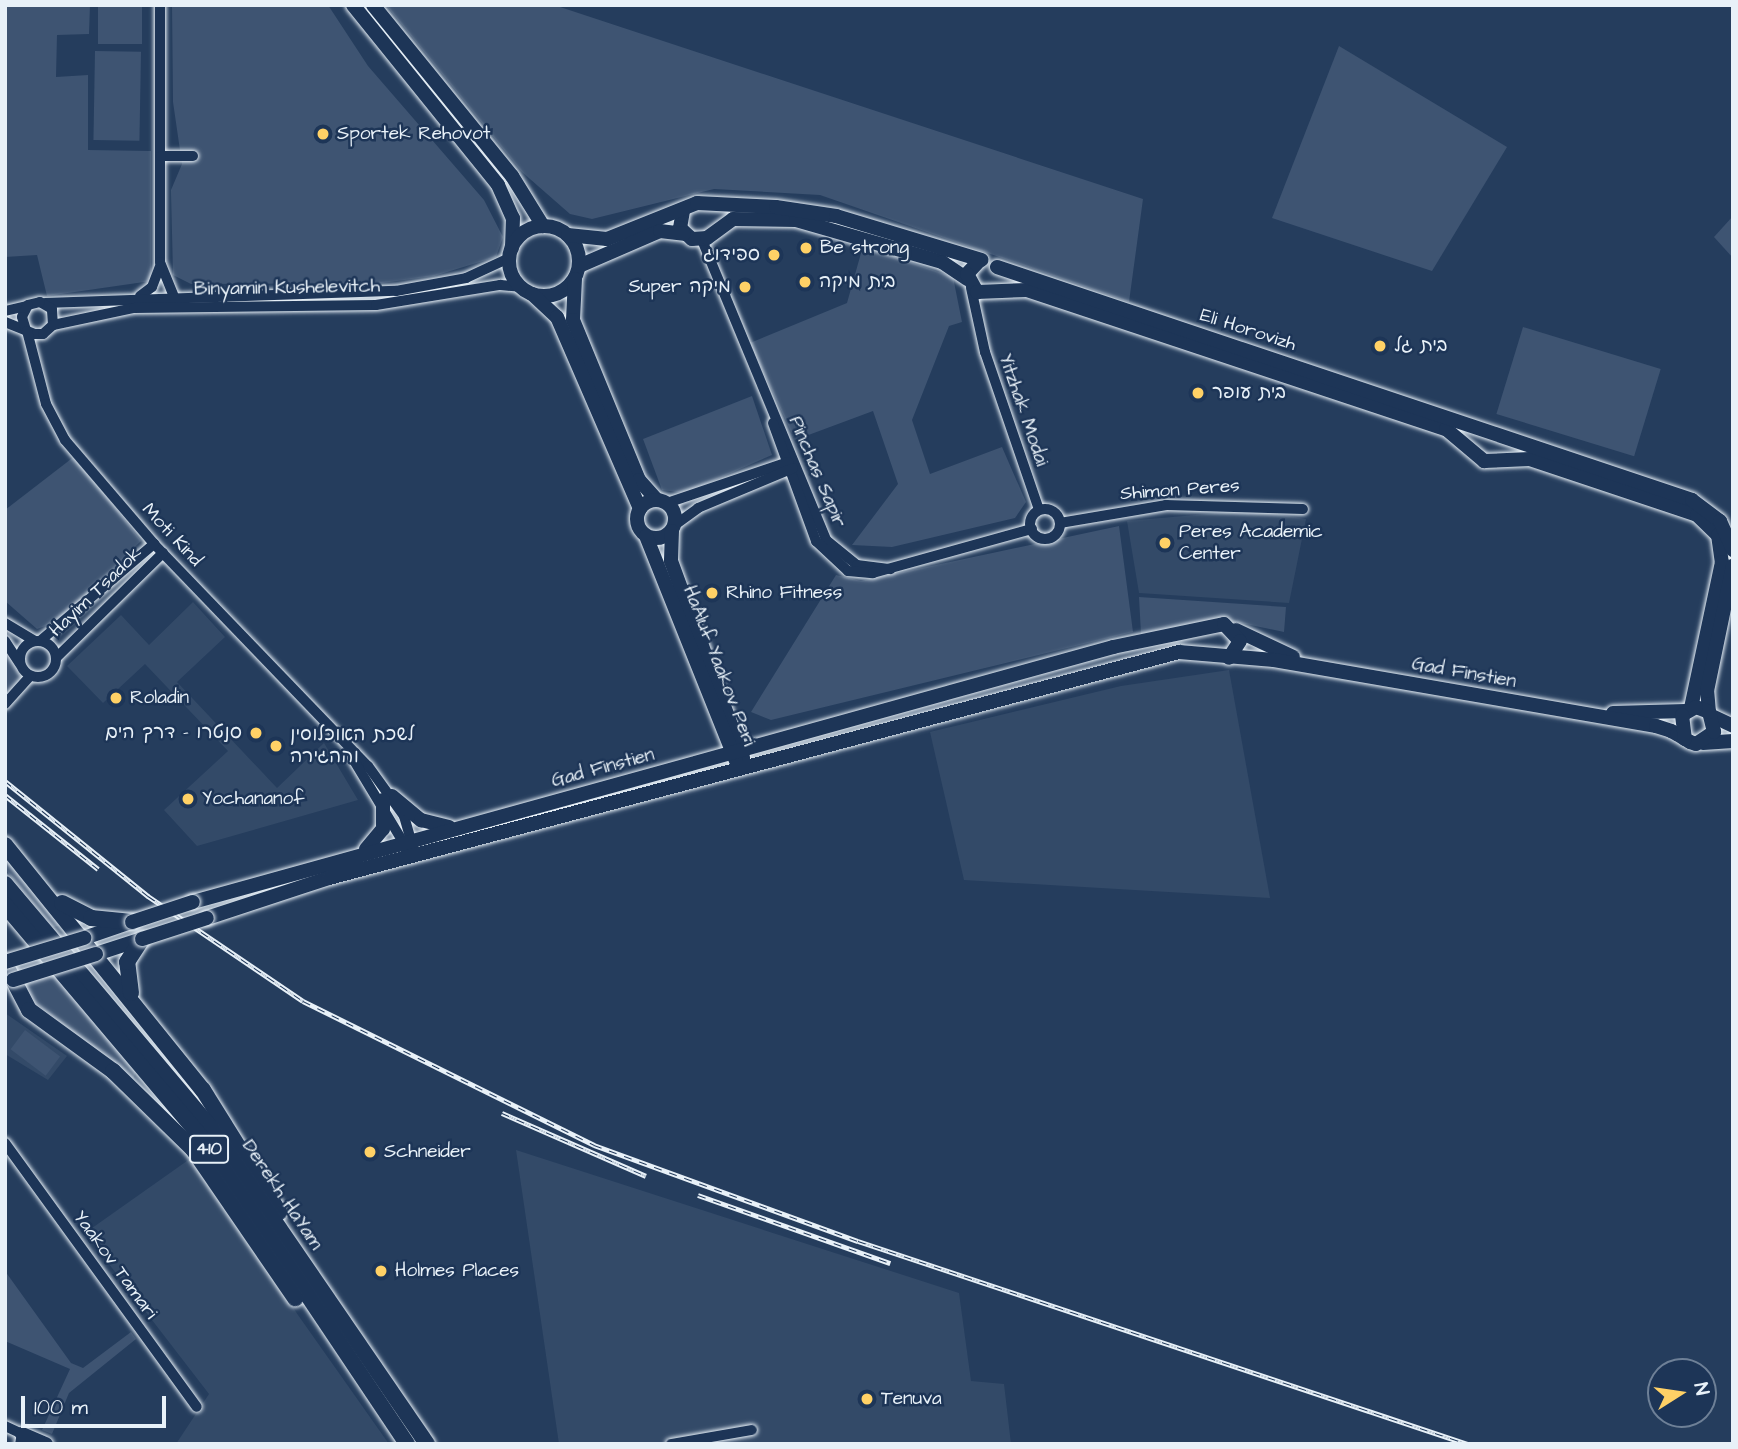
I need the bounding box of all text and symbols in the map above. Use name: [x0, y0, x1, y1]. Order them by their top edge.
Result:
place label: Sportek Rehovot: [337, 123, 490, 145]
marker: Sportek Rehovot: [315, 126, 331, 142]
place label: Be strong: [820, 237, 909, 259]
marker: Be strong: [798, 240, 814, 256]
place label: ספידוג: [703, 244, 760, 266]
marker: ספידוג: [766, 247, 782, 263]
place label: בית מיקה: [819, 271, 896, 293]
marker: בית מיקה: [797, 274, 813, 290]
street label: Binyamin Kushelevitch: [194, 275, 380, 301]
place label: Super מיקה: [628, 276, 731, 298]
marker: Super מיקה: [737, 279, 753, 295]
street label: Eli Horovizh: [1197, 304, 1299, 356]
place label: בית גל: [1394, 335, 1447, 357]
marker: בית גל: [1372, 338, 1388, 354]
street label: Yitzhak Modai: [993, 351, 1053, 469]
place label: בית עופר: [1212, 382, 1286, 404]
marker: בית עופר: [1190, 385, 1206, 401]
street label: Pinchas Sapir: [783, 413, 851, 531]
street label: Shimon Peres: [1119, 474, 1241, 506]
street label: Moti Kind: [137, 499, 207, 571]
place label: Peres Academic Center: [1179, 521, 1323, 565]
marker: Peres Academic Center: [1157, 535, 1173, 551]
street label: Hayim Tsadok: [45, 542, 147, 642]
place label: Rhino Fitness: [726, 582, 842, 604]
street label: HaAluf Yaakov Peri: [678, 583, 760, 749]
marker: Rhino Fitness: [704, 585, 720, 601]
street label: Gad Finstien: [1410, 653, 1518, 693]
place label: Roladin: [130, 687, 189, 709]
marker: Roladin: [108, 690, 124, 706]
place label: סנטרו - דרך הים: [105, 722, 242, 744]
place label: לשכת האוכלוסין וההגירה: [290, 724, 414, 768]
marker: סנטרו - דרך הים: [248, 725, 264, 741]
marker: לשכת האוכלוסין וההגירה: [268, 738, 284, 754]
street label: Gad Finstien: [549, 743, 657, 793]
place label: Yochananof: [202, 788, 305, 810]
marker: Yochananof: [180, 791, 196, 807]
road number: 410: [188, 1134, 230, 1164]
street label: Derekh HaYam: [237, 1136, 327, 1254]
place label: Schneider: [384, 1141, 471, 1163]
marker: Schneider: [362, 1144, 378, 1160]
street label: Yaakov Tamari: [68, 1206, 162, 1324]
place label: Holmes Places: [395, 1260, 519, 1282]
marker: Holmes Places: [373, 1263, 389, 1279]
north arrow: [1647, 1358, 1717, 1428]
text: N: [1687, 1380, 1716, 1398]
scale bar: [24, 1382, 170, 1426]
place label: Tenuva: [881, 1388, 942, 1410]
marker: Tenuva: [859, 1391, 875, 1407]
text: 100 m: [34, 1393, 88, 1422]

